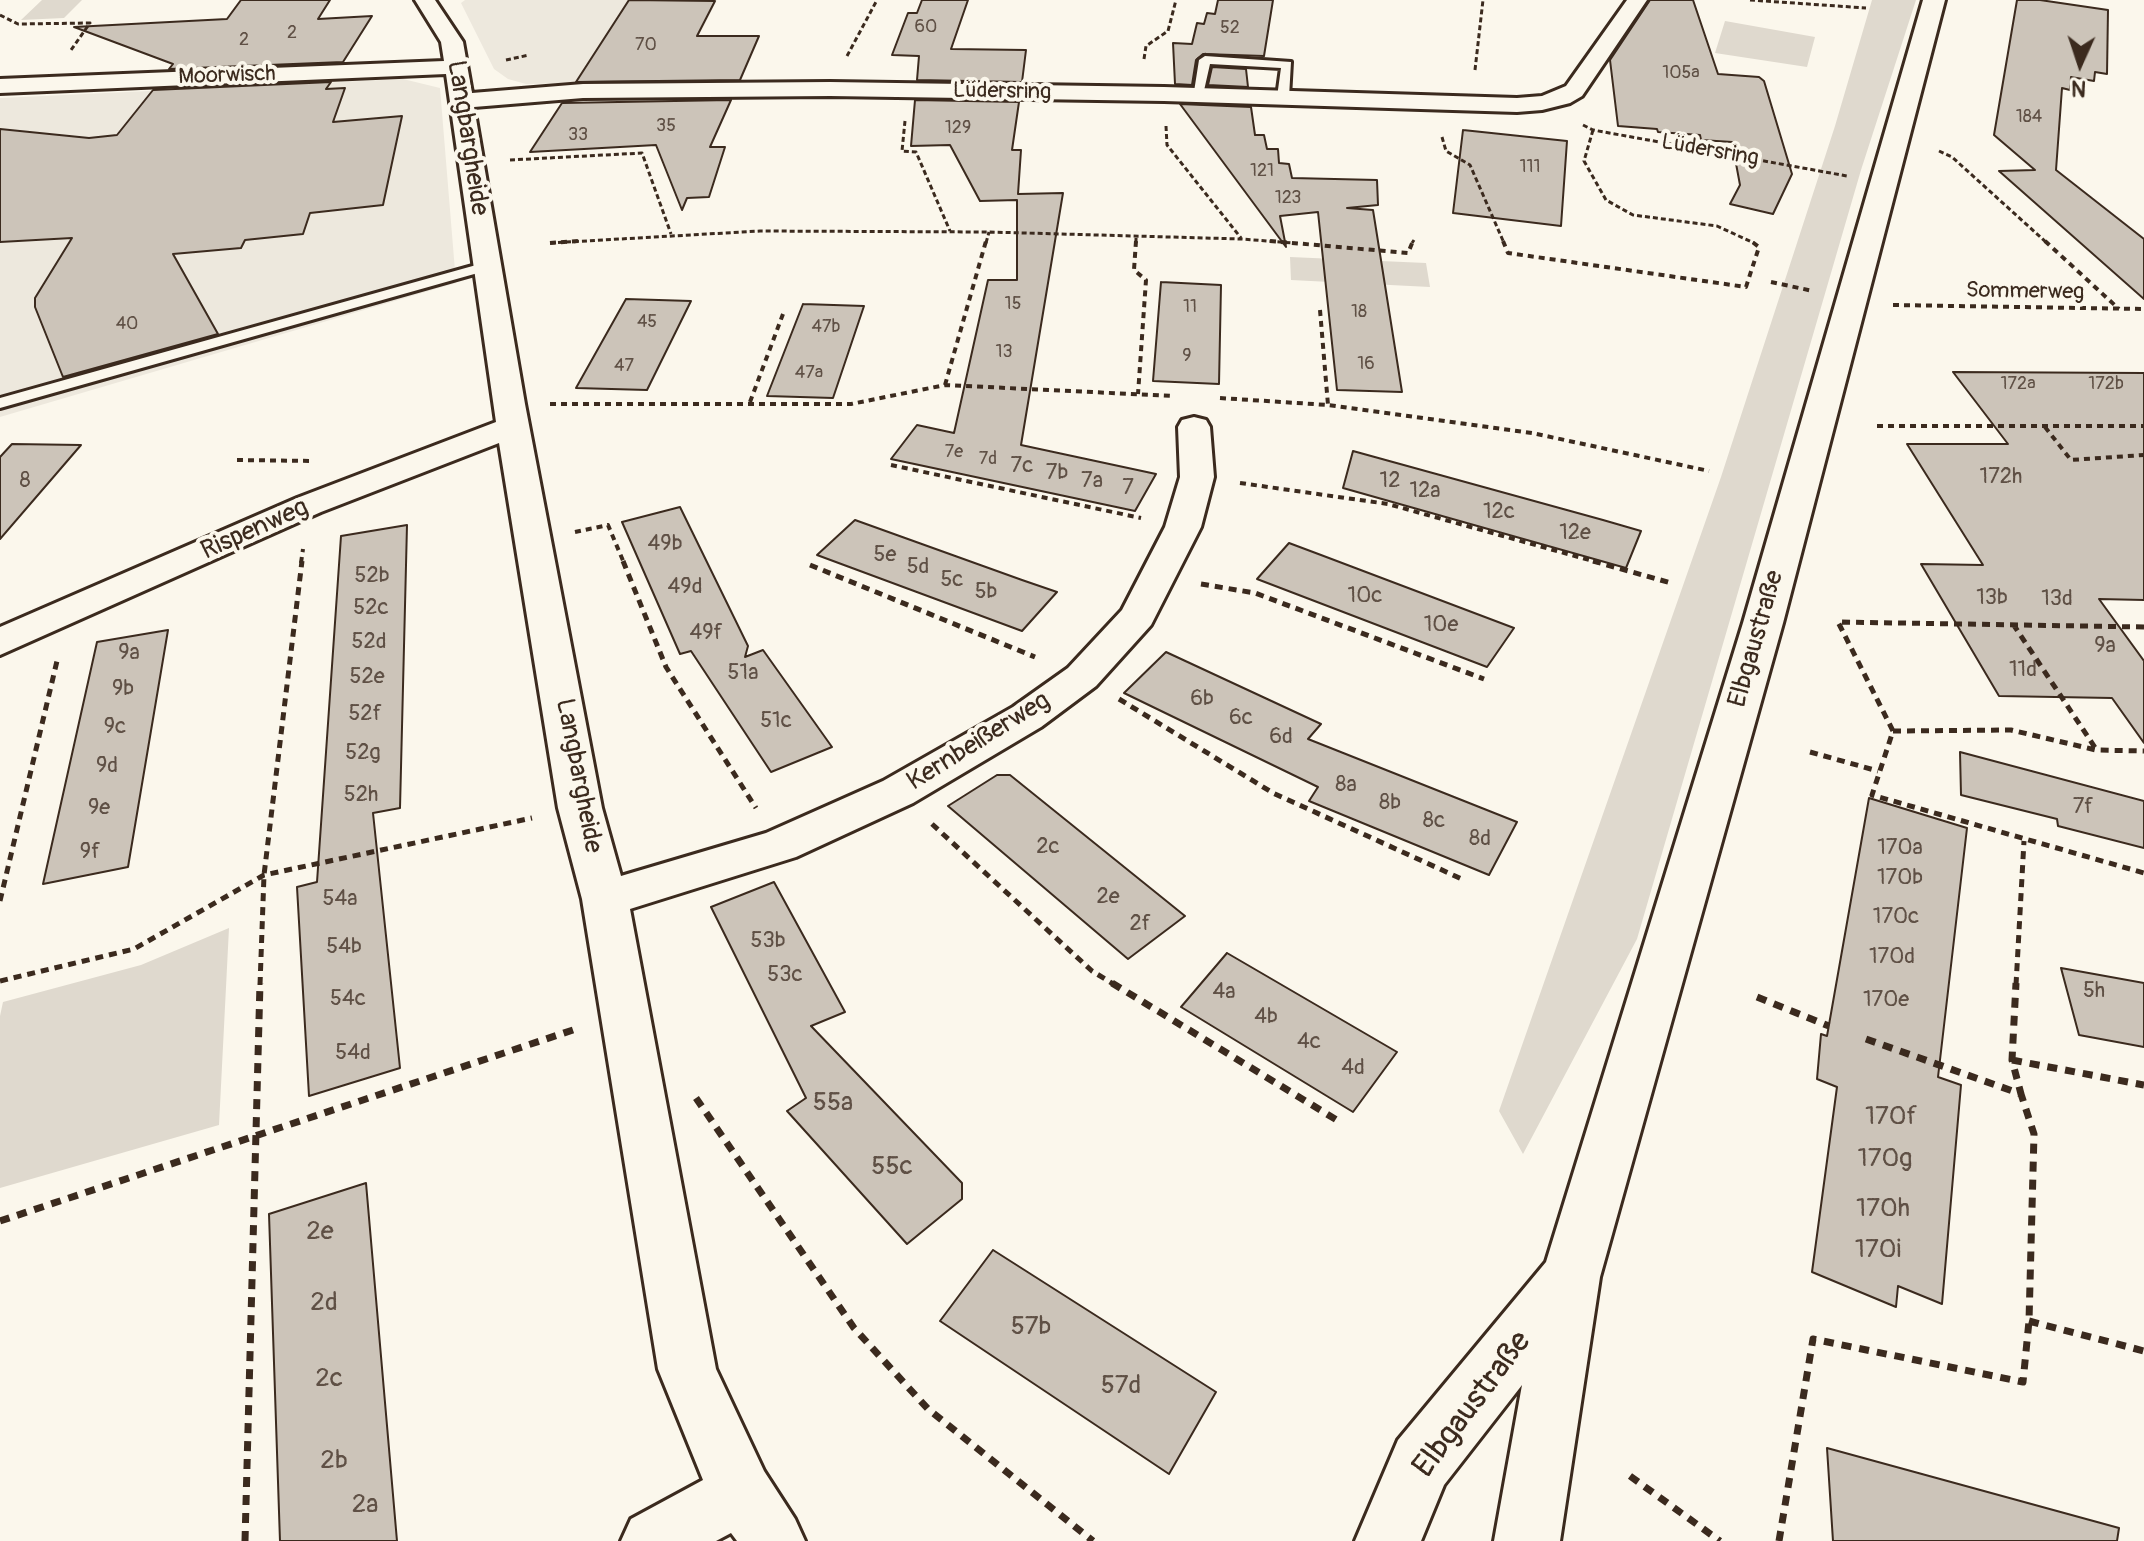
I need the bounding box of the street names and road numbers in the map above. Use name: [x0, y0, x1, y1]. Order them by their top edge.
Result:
street label: Langbargheide: [439, 58, 495, 218]
street label: Moorwisch: [178, 61, 276, 91]
street label: Lüdersring: [953, 78, 1051, 106]
street label: Lüdersring: [1659, 129, 1761, 173]
street label: Sommerweg: [1966, 278, 2084, 306]
street label: Rispenweg: [197, 493, 313, 567]
street label: Elbgaustraße: [1723, 567, 1791, 711]
street label: Kernbeißerweg: [902, 686, 1056, 798]
street label: Langbargheide: [548, 696, 608, 856]
street label: Elbgaustraße: [1406, 1324, 1540, 1486]

